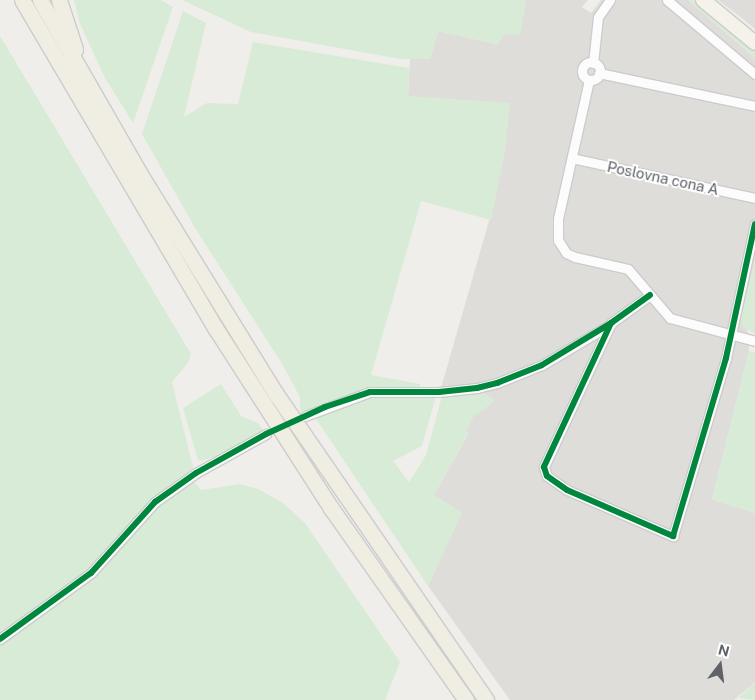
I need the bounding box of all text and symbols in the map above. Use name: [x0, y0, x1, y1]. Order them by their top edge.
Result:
street label: Poslovna cona A: [605, 157, 721, 199]
north arrow: [695, 640, 745, 690]
text: N: [717, 641, 731, 660]

